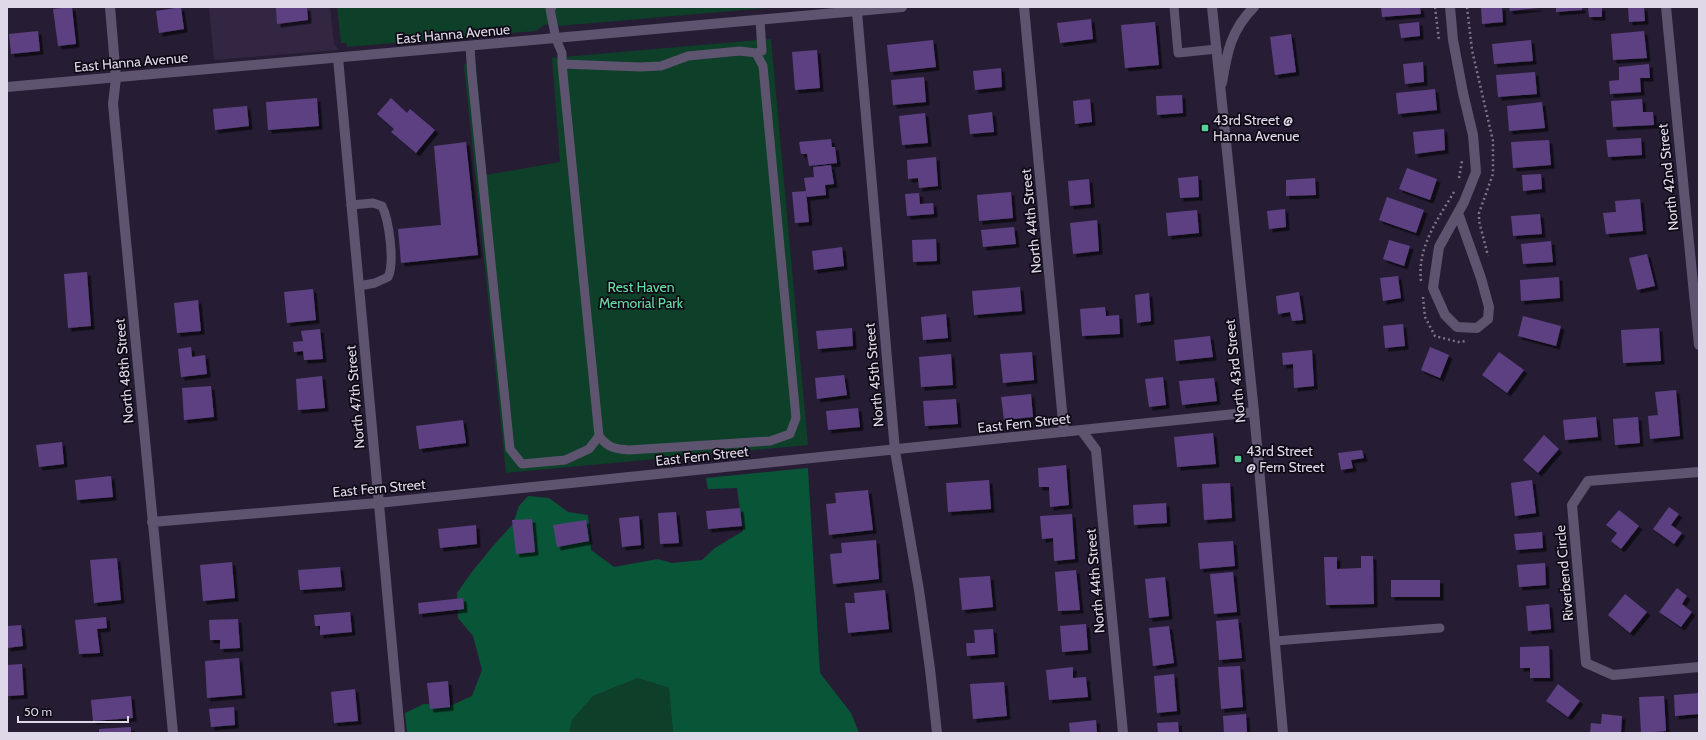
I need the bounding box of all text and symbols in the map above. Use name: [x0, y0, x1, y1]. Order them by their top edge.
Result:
street label: East Hanna Avenue: [395, 20, 511, 48]
street label: East Hanna Avenue: [73, 48, 189, 76]
place label: 43rd Street @ Hanna Avenue: [1213, 111, 1299, 145]
street label: North 42nd Street: [1653, 122, 1683, 231]
marker: 43rd Street @ Hanna Avenue: [1200, 123, 1210, 133]
street label: North 44th Street: [1017, 168, 1045, 274]
park label: Rest Haven Memorial Park: [599, 278, 684, 312]
street label: North 48th Street: [110, 318, 138, 424]
street label: North 43rd Street: [1221, 318, 1249, 424]
street label: North 45th Street: [860, 322, 888, 428]
street label: North 47th Street: [341, 344, 368, 449]
street label: East Fern Street: [977, 409, 1072, 437]
street label: East Fern Street: [655, 442, 750, 470]
place label: 43rd Street @ Fern Street: [1246, 442, 1325, 476]
marker: 43rd Street @ Fern Street: [1233, 454, 1243, 464]
street label: East Fern Street: [332, 475, 427, 501]
street label: Riverbend Circle: [1551, 524, 1577, 622]
street label: North 44th Street: [1081, 528, 1109, 634]
scale bar: [18, 698, 128, 724]
text: 50 m: [24, 704, 52, 719]

